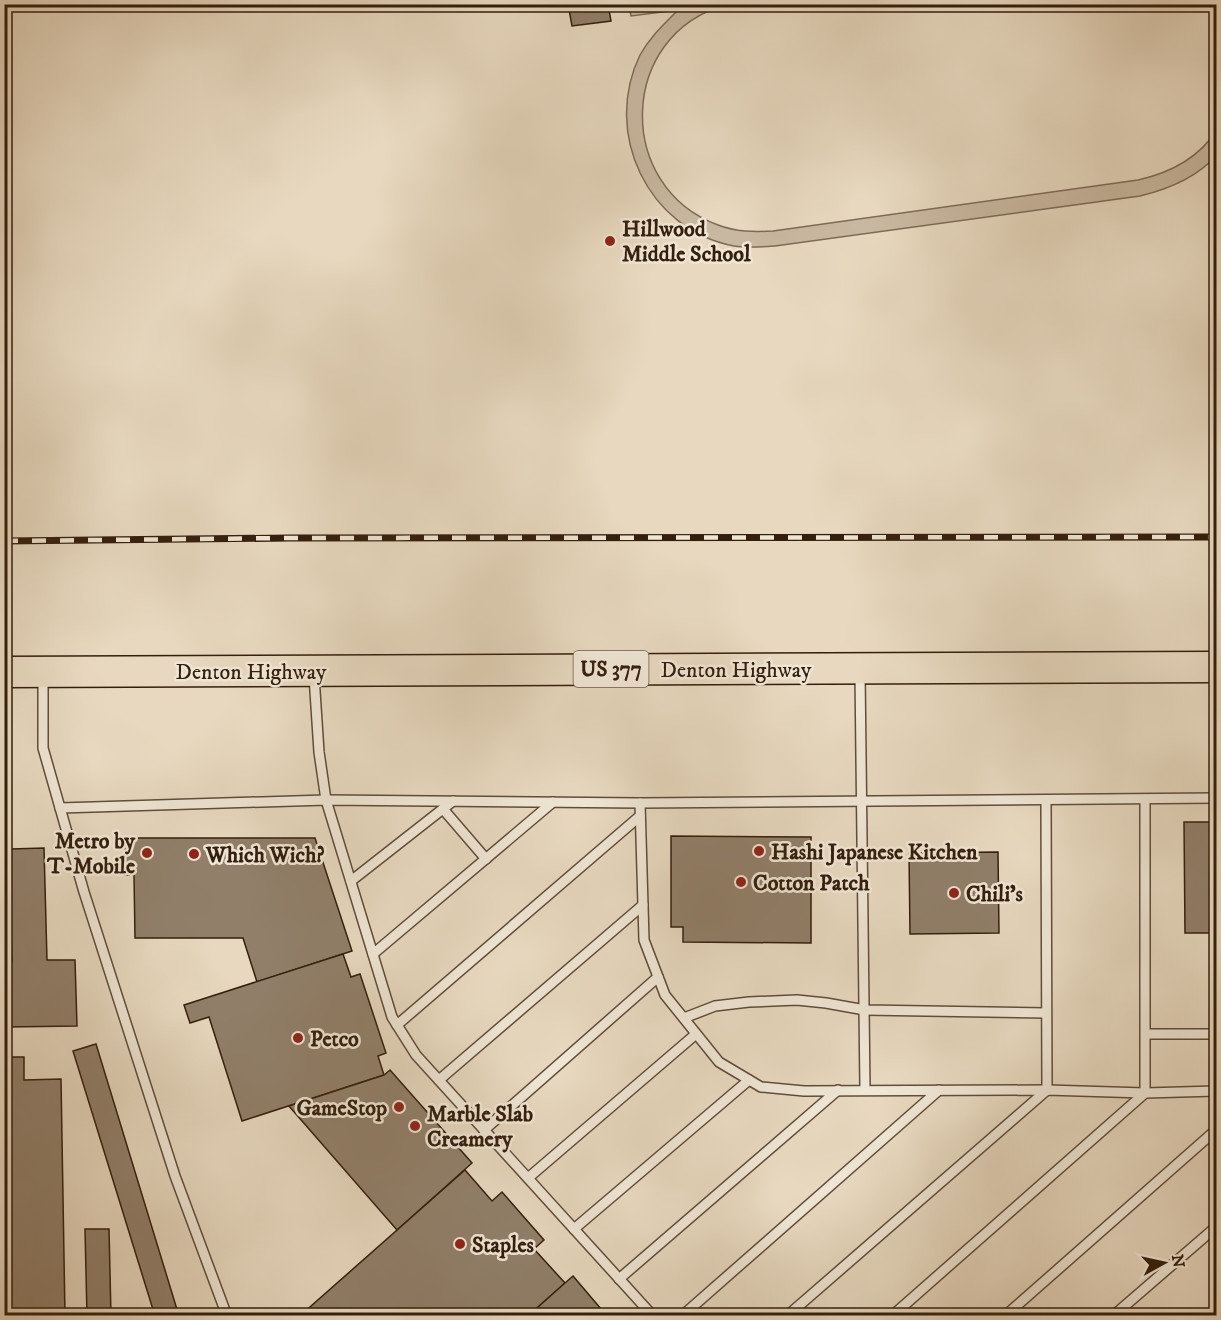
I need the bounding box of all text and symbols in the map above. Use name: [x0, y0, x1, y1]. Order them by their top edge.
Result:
place label: Hillwood Middle School: [622, 216, 751, 268]
marker: Hillwood Middle School: [603, 234, 617, 248]
road number: US 377: [574, 651, 648, 687]
street label: Denton Highway: [661, 657, 812, 684]
street label: Denton Highway: [176, 659, 327, 686]
place label: Metro by T-Mobile: [46, 828, 136, 880]
place label: Hashi Japanese Kitchen: [771, 839, 978, 866]
place label: Which Wich?: [205, 842, 325, 869]
marker: Hashi Japanese Kitchen: [752, 844, 766, 858]
marker: Metro by T-Mobile: [140, 846, 154, 860]
marker: Which Wich?: [187, 847, 201, 861]
place label: Cotton Patch: [753, 870, 870, 897]
marker: Cotton Patch: [734, 875, 748, 889]
place label: Chili's: [966, 881, 1023, 908]
marker: Chili's: [947, 886, 961, 900]
place label: Petco: [310, 1026, 359, 1053]
marker: Petco: [291, 1031, 305, 1045]
place label: GameStop: [296, 1095, 387, 1122]
marker: GameStop: [392, 1100, 406, 1114]
place label: Marble Slab Creamery: [427, 1101, 533, 1153]
marker: Marble Slab Creamery: [408, 1119, 422, 1133]
place label: Staples: [472, 1232, 535, 1259]
north arrow: [1134, 1233, 1194, 1293]
marker: Staples: [453, 1237, 467, 1251]
text: N: [1167, 1253, 1189, 1269]

